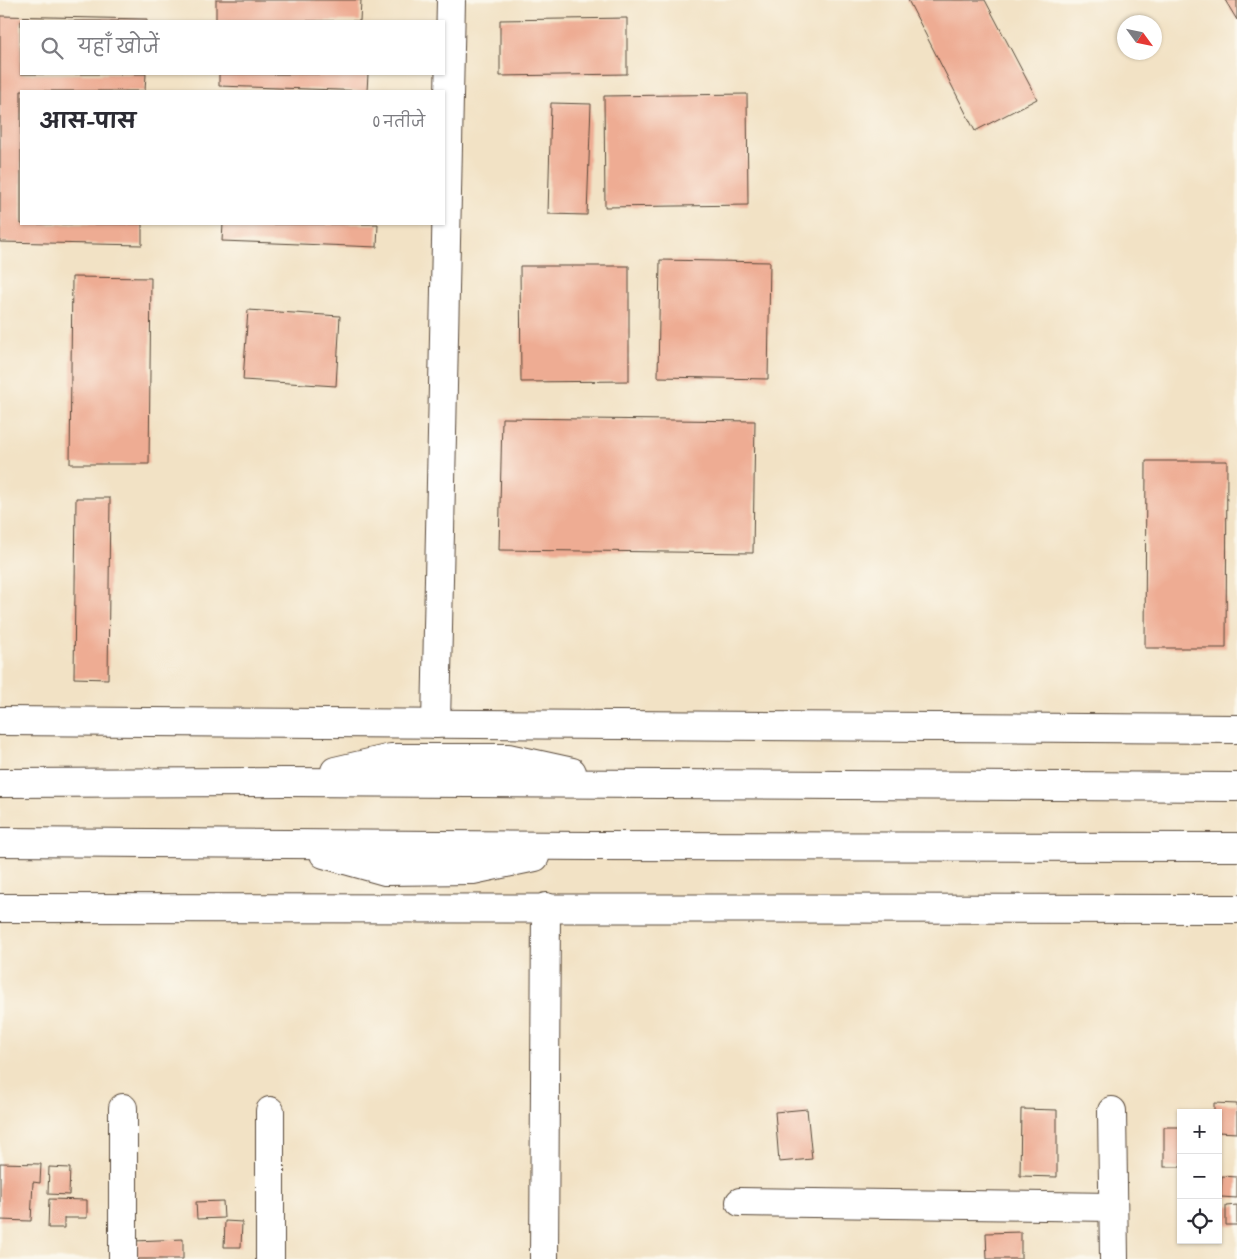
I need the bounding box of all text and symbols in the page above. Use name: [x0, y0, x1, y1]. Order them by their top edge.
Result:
north arrow: [1117, 15, 1162, 60]
search box: [20, 20, 445, 75]
text: यहाँ खोजें: [78, 33, 159, 59]
icon: search: [38, 34, 66, 62]
text: आस-पास: [40, 106, 136, 135]
text: 0 नतीजे: [373, 110, 425, 132]
map controls: [1177, 1109, 1222, 1244]
button: +: [1177, 1109, 1222, 1154]
button: −: [1177, 1154, 1222, 1199]
button: locate: [1177, 1199, 1222, 1244]

